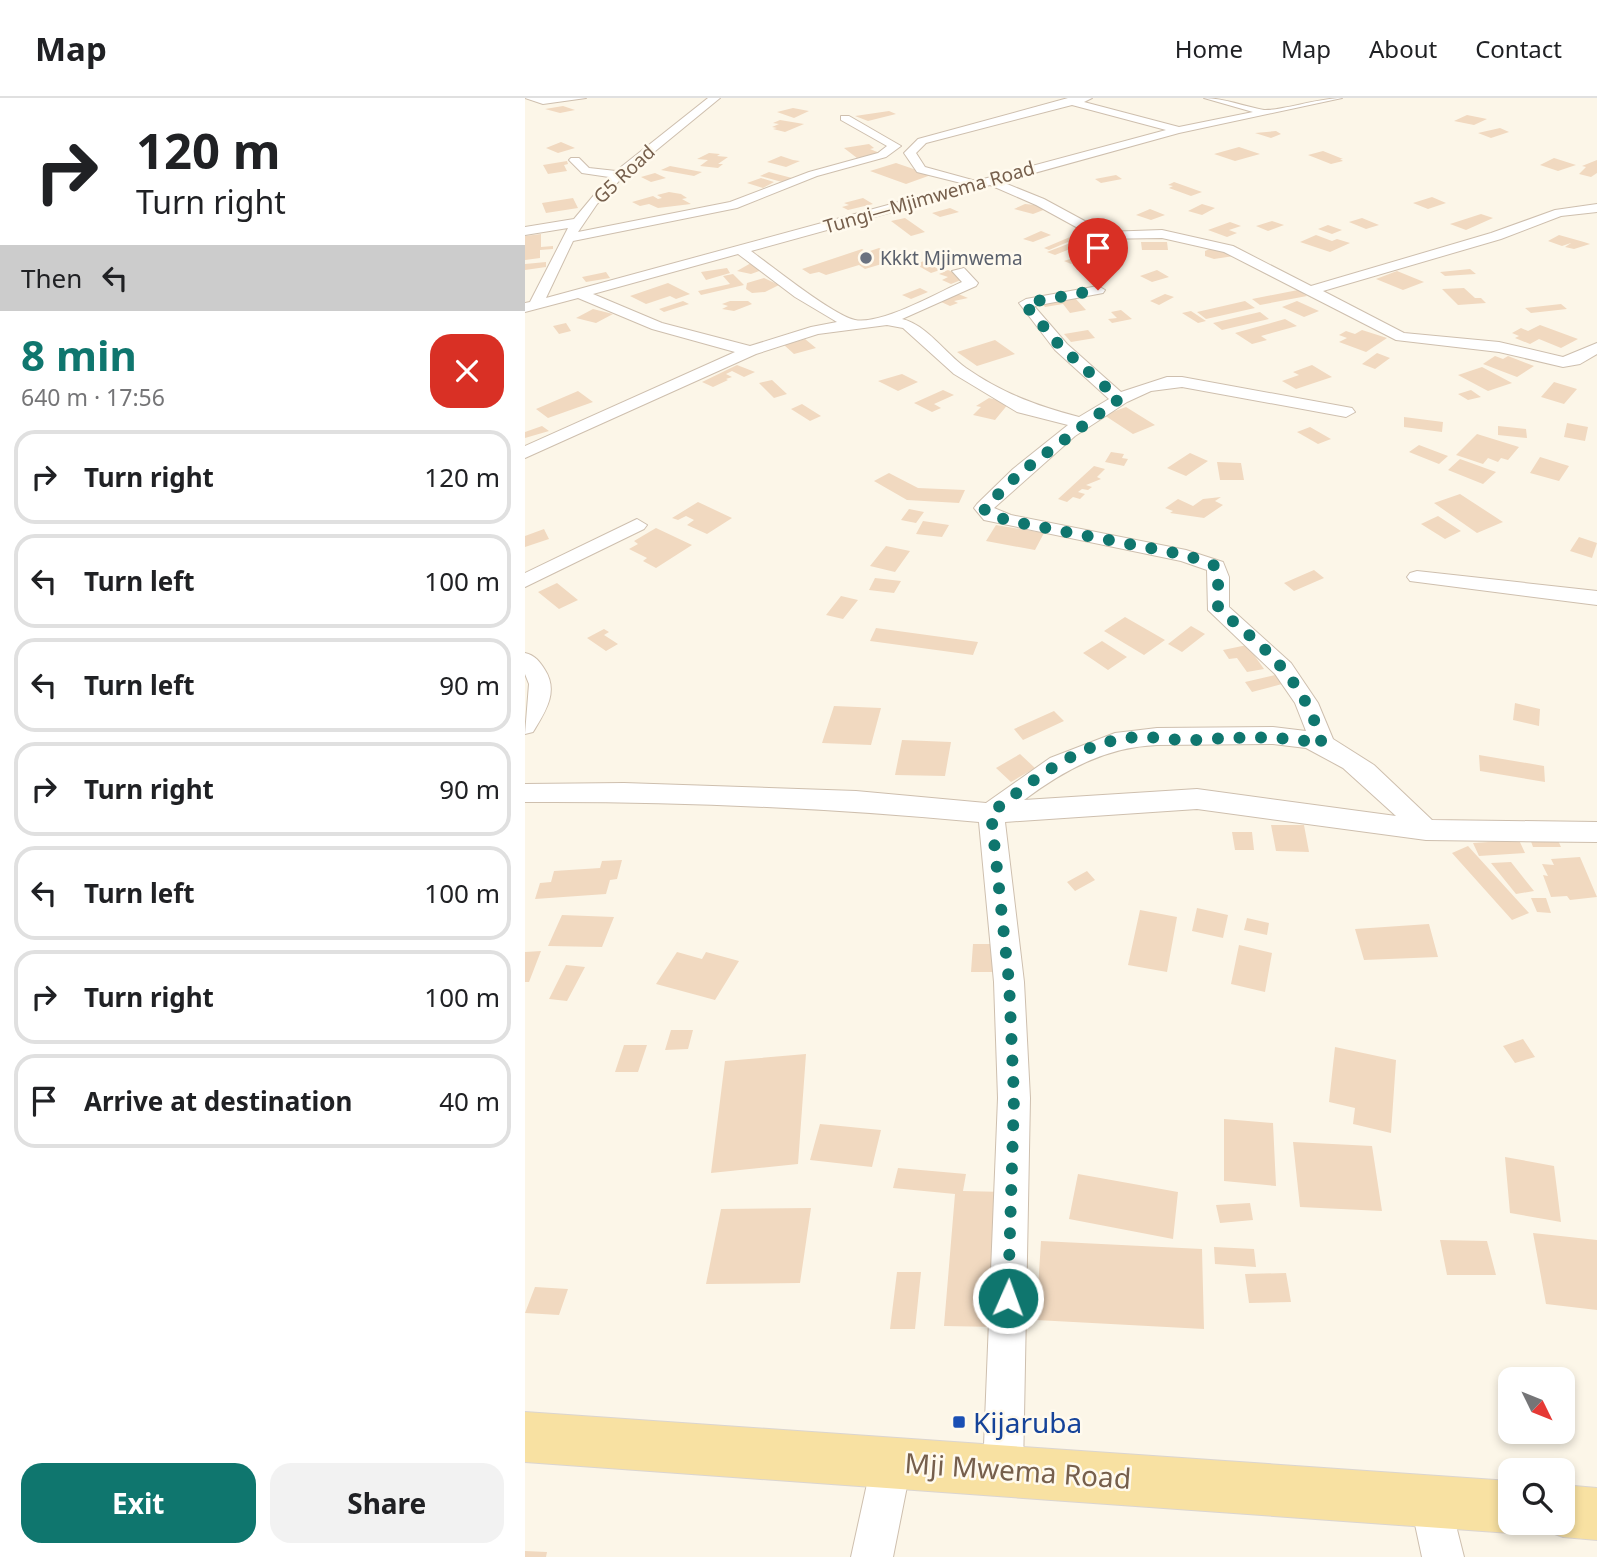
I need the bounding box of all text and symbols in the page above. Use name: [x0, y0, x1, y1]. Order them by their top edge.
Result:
text: Map: [35, 26, 107, 71]
text: Home: [1175, 32, 1243, 65]
text: Map: [1281, 32, 1331, 65]
text: About: [1369, 32, 1437, 65]
text: Contact: [1475, 32, 1562, 65]
text: 120 m: [136, 117, 281, 183]
icon: right: [21, 126, 112, 217]
street label: G5 Road: [588, 139, 660, 209]
street label: Tungi—Mjimwema Road: [821, 154, 1037, 240]
text: Turn right: [136, 180, 286, 223]
pin: [1068, 218, 1128, 290]
icon: arrive: [1079, 229, 1117, 267]
place label: Kkkt Mjimwema: [880, 245, 1023, 271]
marker: Kkkt Mjimwema: [858, 250, 874, 266]
icon: left: [96, 259, 134, 297]
text: Then: [21, 260, 82, 296]
text: 8 min: [21, 326, 137, 383]
button: close: [430, 334, 504, 408]
text: 640 m · 17:56: [21, 381, 165, 413]
icon: right: [25, 458, 63, 496]
text: Turn right: [84, 459, 214, 495]
text: 120 m: [424, 459, 500, 495]
icon: left: [25, 562, 63, 600]
text: Turn left: [84, 563, 195, 599]
text: 100 m: [424, 563, 500, 599]
icon: left: [25, 666, 63, 704]
text: Turn left: [84, 667, 195, 703]
text: 90 m: [439, 667, 500, 703]
icon: right: [25, 770, 63, 808]
text: Turn right: [84, 771, 214, 807]
text: 90 m: [439, 771, 500, 807]
icon: left: [25, 874, 63, 912]
text: Turn left: [84, 875, 195, 911]
text: 100 m: [424, 875, 500, 911]
icon: right: [25, 978, 63, 1016]
text: Turn right: [84, 979, 214, 1015]
text: 100 m: [424, 979, 500, 1015]
icon: arrive: [25, 1082, 63, 1120]
text: Arrive at destination: [84, 1083, 353, 1119]
text: 40 m: [439, 1083, 500, 1119]
position arrow: [971, 1261, 1045, 1335]
north arrow: [1498, 1367, 1575, 1444]
map controls: [1498, 1367, 1575, 1535]
place label: Kijaruba: [973, 1403, 1082, 1441]
marker: Kijaruba: [951, 1414, 967, 1430]
street label: Mji Mwema Road: [904, 1443, 1132, 1497]
button: search: [1498, 1458, 1575, 1535]
button: Exit: [21, 1463, 256, 1543]
button: Share: [270, 1463, 504, 1543]

